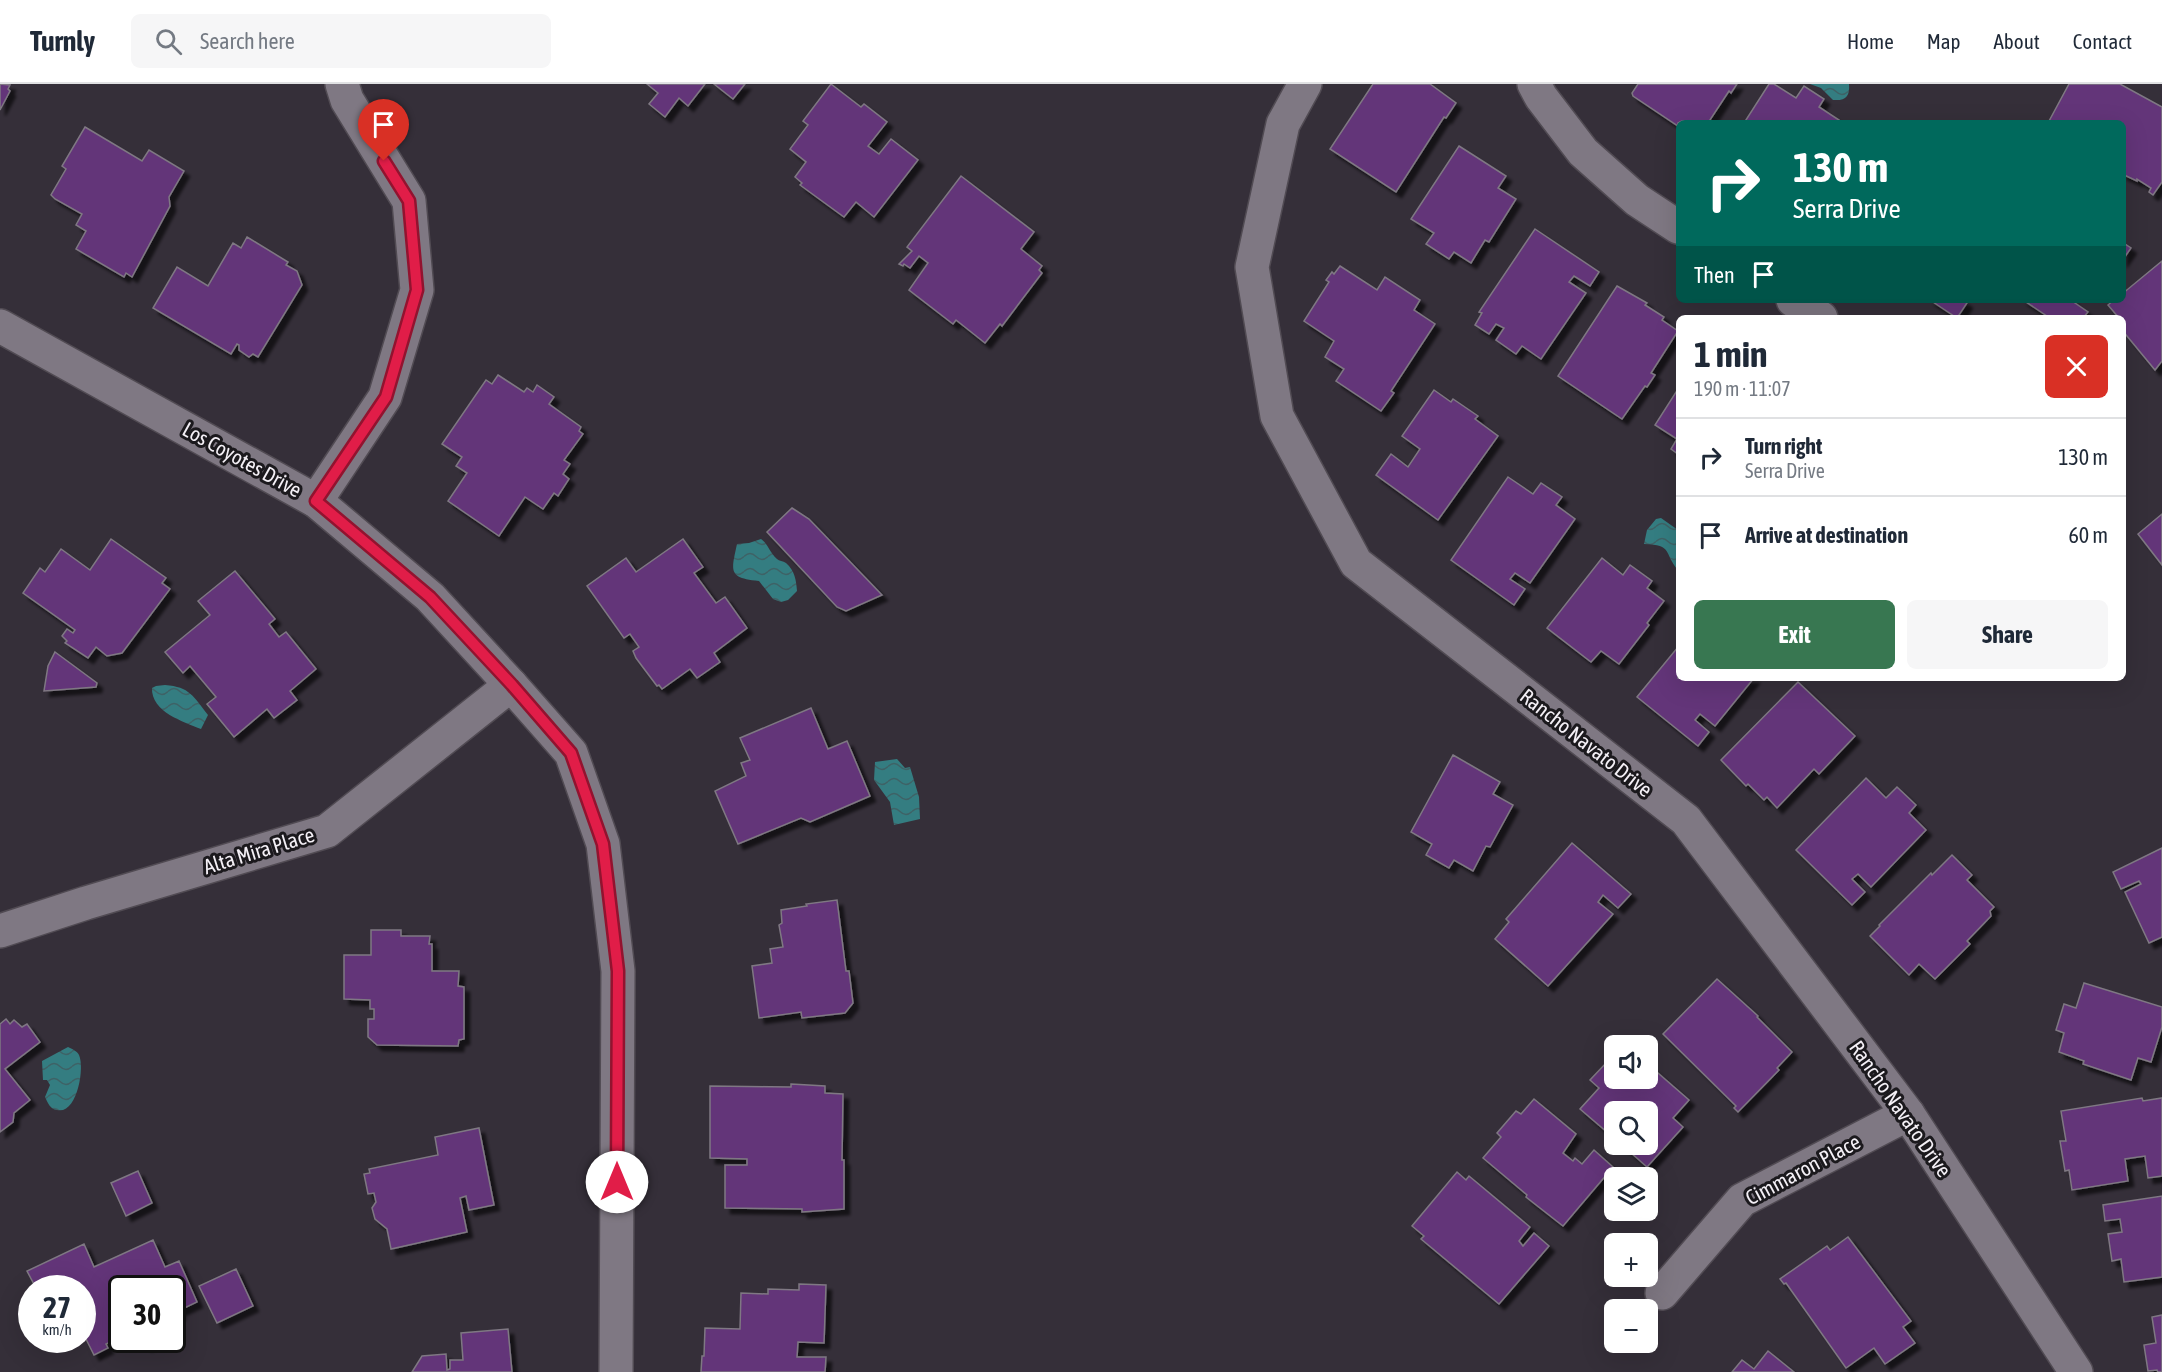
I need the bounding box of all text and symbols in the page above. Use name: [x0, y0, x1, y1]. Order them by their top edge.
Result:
search box: [131, 14, 551, 68]
text: Turnly: [30, 25, 95, 57]
icon: search: [152, 25, 185, 58]
text: Search here: [200, 28, 295, 54]
text: Home: [1847, 29, 1894, 53]
text: Map: [1927, 29, 1961, 53]
text: About: [1994, 29, 2040, 53]
text: Contact: [2073, 29, 2132, 53]
pin: [358, 99, 409, 161]
icon: arrive: [367, 108, 400, 141]
text: 130 m: [1793, 143, 1888, 191]
icon: right: [1694, 144, 1772, 222]
text: Serra Drive: [1793, 193, 1901, 224]
icon: arrive: [1747, 258, 1780, 291]
text: Then: [1694, 262, 1735, 288]
text: 1 min: [1694, 333, 1768, 375]
button: close: [2045, 335, 2108, 398]
text: 190 m · 11:07: [1694, 377, 1791, 400]
street label: Los Coyotes Drive: [179, 417, 306, 502]
text: Turn right: [1745, 433, 1822, 459]
icon: right: [1694, 441, 1727, 474]
text: 130 m: [2058, 444, 2108, 470]
text: Serra Drive: [1745, 459, 1825, 482]
icon: arrive: [1694, 519, 1727, 552]
text: Arrive at destination: [1745, 522, 1908, 548]
text: 60 m: [2068, 522, 2108, 548]
button: Exit: [1694, 600, 1895, 669]
button: Share: [1907, 600, 2108, 669]
street label: Rancho Navato Drive: [1516, 683, 1657, 801]
street label: Alta Mira Place: [200, 822, 317, 878]
map controls: [1604, 1035, 1658, 1353]
button: sound: [1604, 1035, 1658, 1089]
street label: Rancho Navato Drive: [1845, 1036, 1957, 1181]
button: search: [1604, 1101, 1658, 1155]
street label: Cimmaron Place: [1741, 1129, 1864, 1209]
position arrow: [585, 1150, 649, 1214]
button: layers: [1604, 1167, 1658, 1221]
button: +: [1604, 1233, 1658, 1287]
speed limit sign: 30: [108, 1275, 186, 1353]
text: 27: [43, 1290, 71, 1324]
button: −: [1604, 1299, 1658, 1353]
text: km/h: [42, 1321, 72, 1338]

